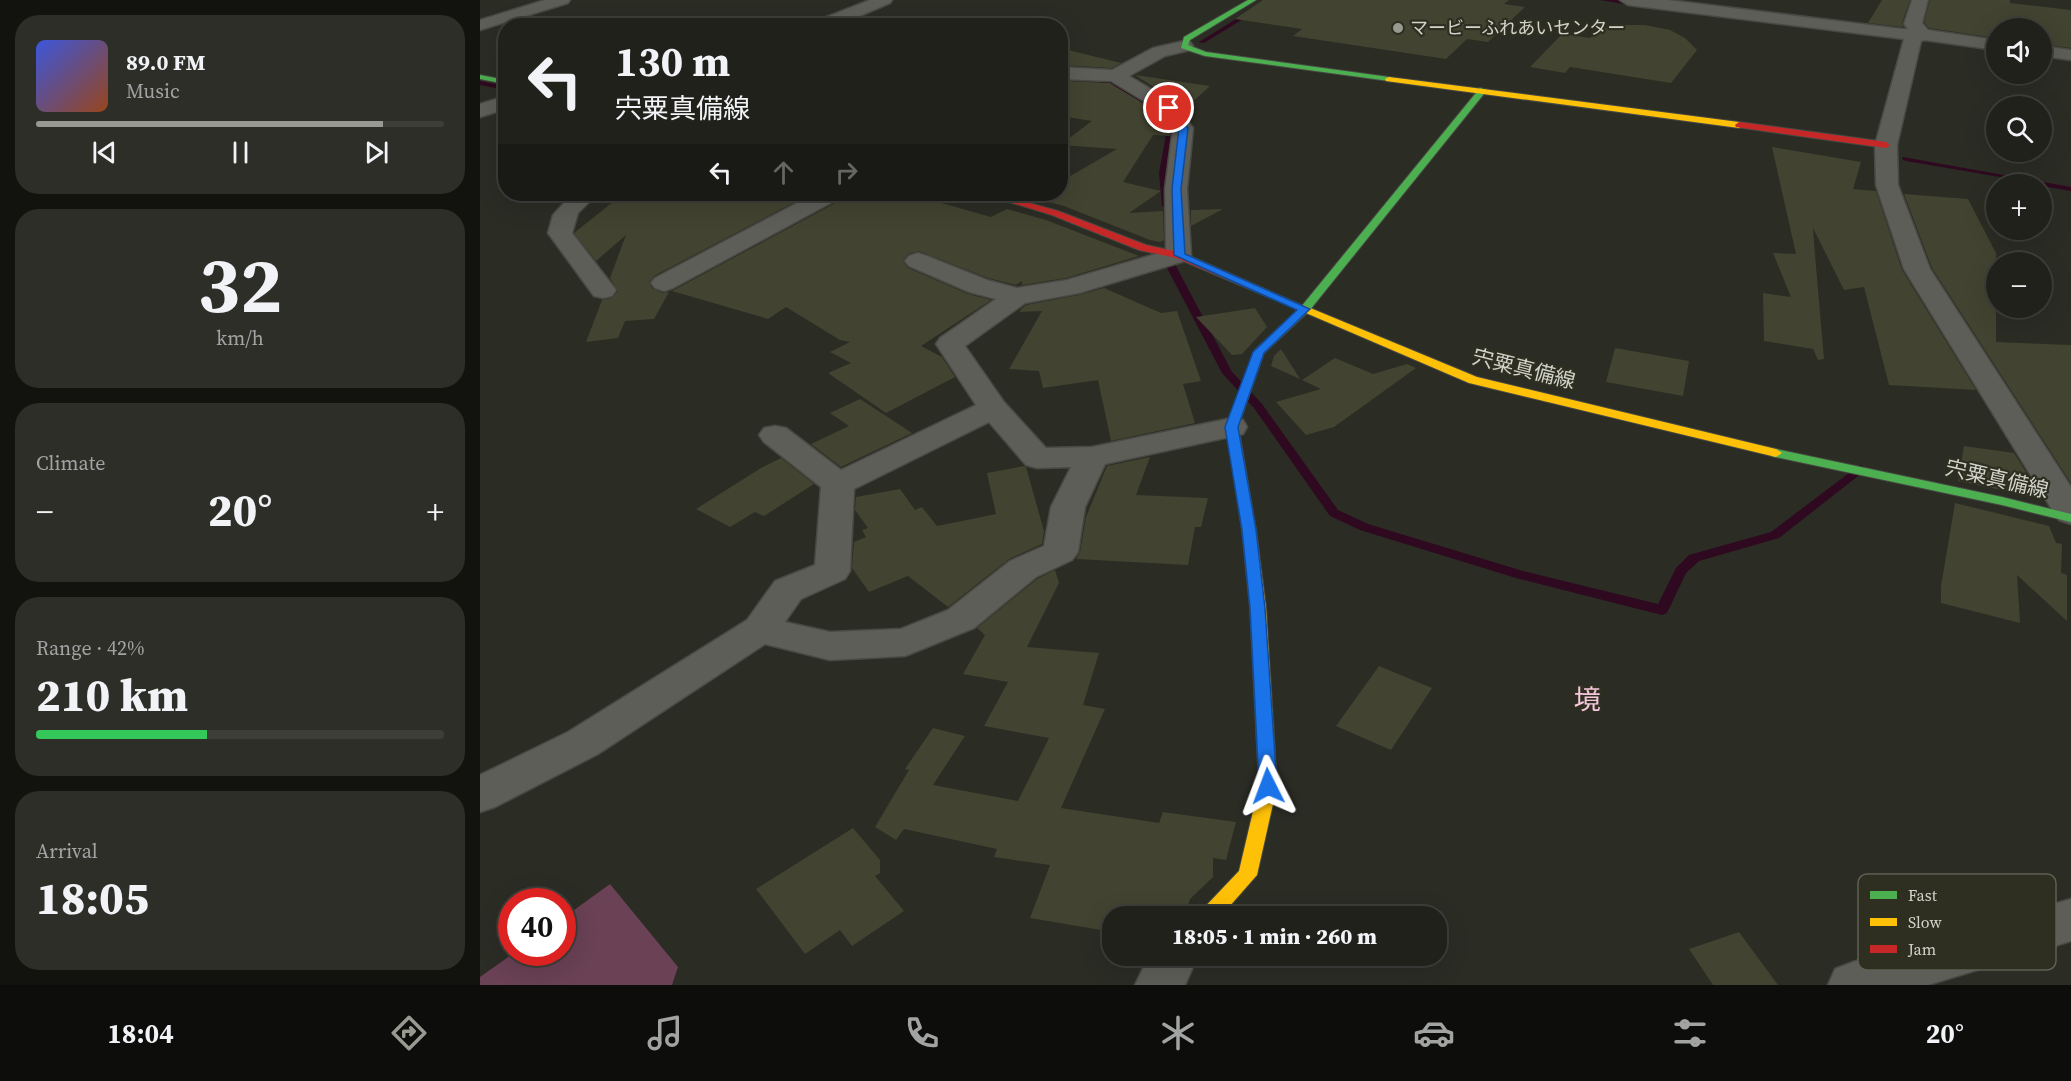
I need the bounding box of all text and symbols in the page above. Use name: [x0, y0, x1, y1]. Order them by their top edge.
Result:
place label: マービーふれあいセンター: [1410, 15, 1625, 40]
map controls: [1986, 18, 2052, 318]
button: sound: [1986, 18, 2052, 84]
marker: マービーふれあいセンター: [1391, 21, 1405, 35]
text: 130 m: [615, 32, 730, 90]
icon: left: [516, 42, 594, 120]
text: 89.0 FM: [126, 47, 205, 77]
text: Music: [126, 77, 180, 105]
pin: [1143, 82, 1194, 133]
text: 宍粟真備線: [615, 90, 750, 127]
icon: arrive: [1152, 91, 1185, 124]
button: search: [1986, 96, 2052, 162]
icon: previous: [88, 136, 121, 169]
icon: pause: [224, 136, 257, 169]
icon: next: [360, 136, 393, 169]
icon: left: [704, 156, 737, 189]
icon: ahead: [767, 156, 800, 189]
icon: right: [830, 156, 863, 189]
button: +: [1986, 174, 2052, 240]
text: 32: [198, 231, 282, 338]
button: −: [1986, 252, 2052, 318]
text: km/h: [216, 324, 264, 352]
street label: 宍粟真備線: [1470, 342, 1579, 395]
text: Climate: [36, 449, 105, 477]
street label: 宍粟真備線: [1943, 453, 2052, 504]
text: 20°: [208, 479, 272, 541]
text: −: [36, 489, 54, 534]
text: +: [426, 489, 444, 534]
text: Range · 42%: [36, 634, 145, 662]
text: 210 km: [36, 664, 188, 726]
district label: 境: [1574, 681, 1601, 718]
position arrow: [1236, 754, 1300, 818]
text: Arrival: [36, 837, 98, 865]
text: 18:05: [36, 867, 149, 929]
legend: [1858, 874, 2056, 970]
text: Fast: [1908, 884, 1938, 906]
speed limit sign: 40: [498, 888, 576, 966]
text: Slow: [1908, 911, 1943, 933]
text: 18:05 · 1 min · 260 m: [1172, 921, 1377, 951]
text: Jam: [1907, 938, 1936, 960]
icon: directions: [388, 1012, 430, 1054]
icon: music: [644, 1012, 686, 1054]
icon: phone: [901, 1012, 943, 1054]
icon: climate: [1157, 1012, 1199, 1054]
icon: car: [1413, 1012, 1455, 1054]
icon: filters: [1669, 1012, 1711, 1054]
text: 18:04: [107, 1015, 174, 1052]
text: 20°: [1926, 1015, 1964, 1052]

